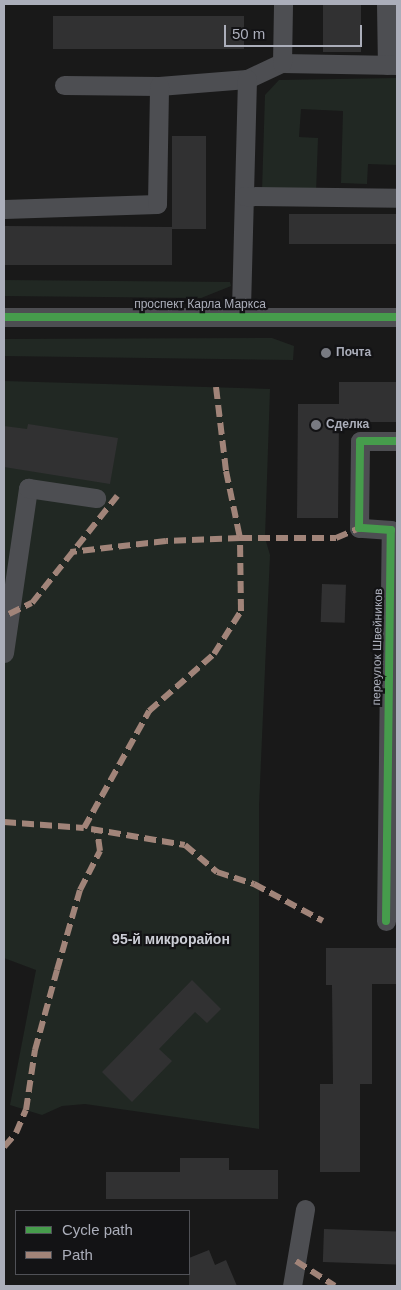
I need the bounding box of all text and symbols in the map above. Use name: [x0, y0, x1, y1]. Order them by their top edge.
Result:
scale bar: [226, 15, 364, 47]
text: 50 m: [232, 25, 265, 42]
street label: проспект Карла Маркса: [134, 298, 266, 312]
place label: Почта: [336, 346, 371, 360]
marker: Почта: [320, 347, 332, 359]
place label: Сделка: [326, 418, 369, 432]
marker: Сделка: [310, 419, 322, 431]
street label: переулок Швейников: [370, 588, 386, 706]
district label: 95-й микрорайон: [112, 931, 230, 947]
legend: [15, 1210, 190, 1275]
text: Cycle path: [62, 1221, 133, 1238]
text: Path: [62, 1246, 93, 1263]

